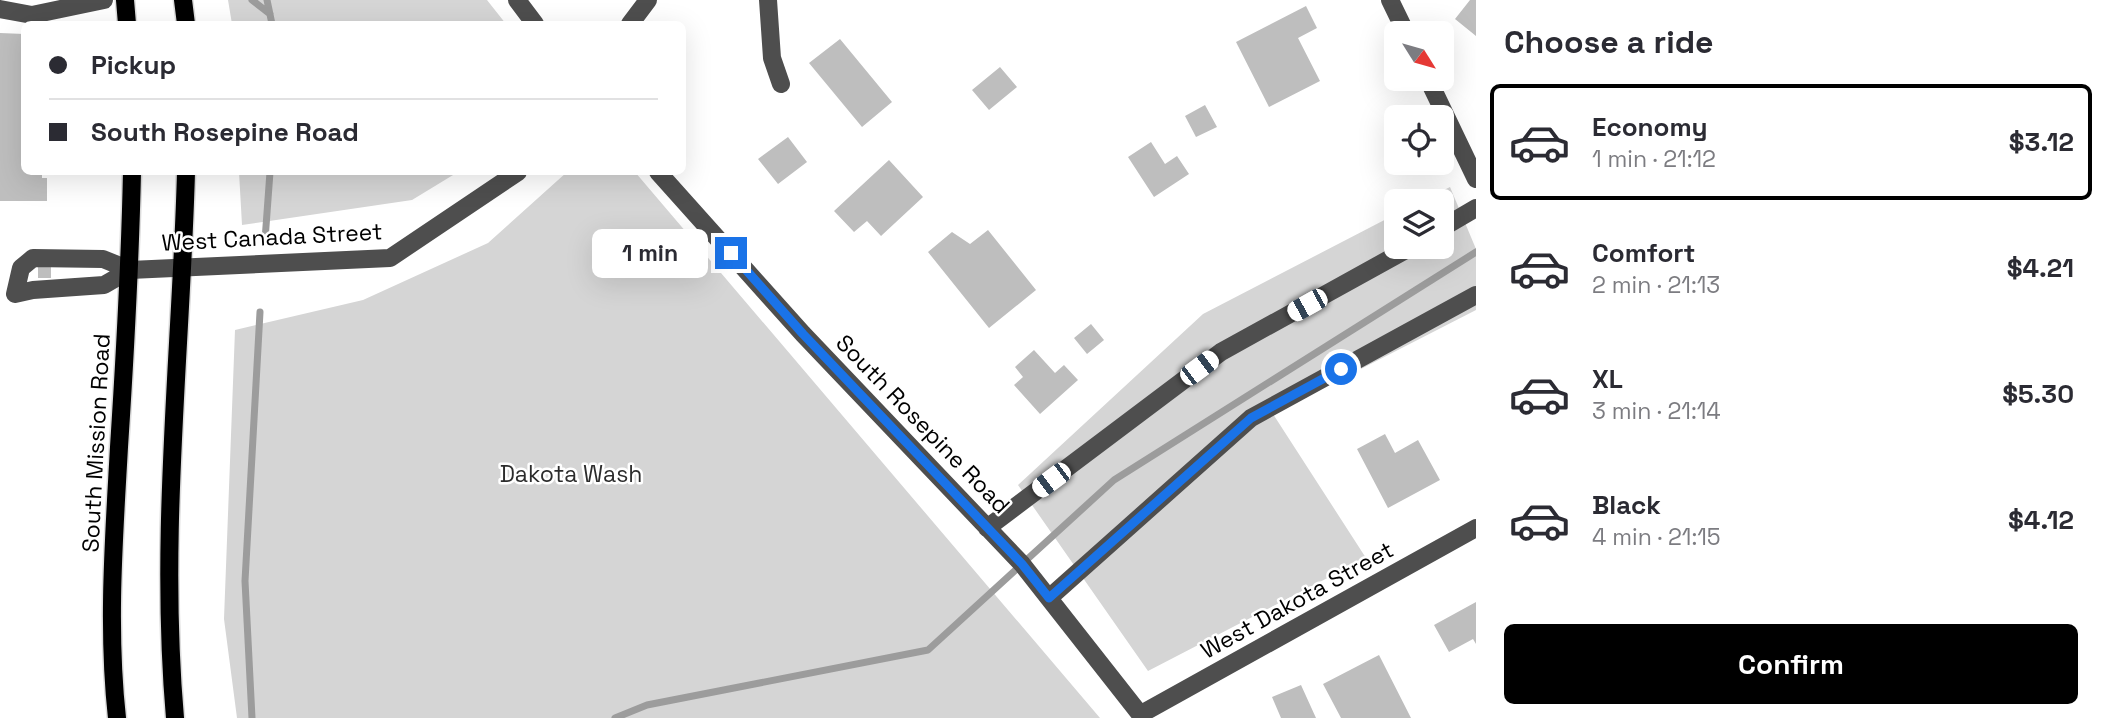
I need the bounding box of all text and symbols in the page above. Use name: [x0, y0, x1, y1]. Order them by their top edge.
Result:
north arrow: [1384, 21, 1454, 91]
map controls: [1384, 21, 1454, 259]
text: Choose a ride: [1504, 22, 1714, 62]
text: Pickup: [91, 48, 176, 82]
button: locate: [1384, 105, 1454, 175]
text: Economy: [1592, 110, 1708, 144]
icon: car: [1508, 111, 1571, 174]
text: South Rosepine Road: [91, 115, 359, 149]
text: $3.12: [2009, 125, 2074, 159]
text: 1 min · 21:12: [1592, 144, 1716, 174]
button: layers: [1384, 189, 1454, 259]
street label: West Canada Street: [161, 216, 383, 258]
callout: 1 min: [591, 229, 706, 278]
text: Comfort: [1592, 236, 1695, 270]
route end: [715, 237, 747, 269]
icon: car: [1508, 237, 1571, 300]
text: 1 min: [622, 238, 678, 268]
text: $4.21: [2007, 251, 2074, 285]
text: 2 min · 21:13: [1592, 270, 1720, 300]
car: [1284, 286, 1331, 324]
street label: South Rosepine Road: [830, 328, 1016, 520]
street label: South Mission Road: [75, 333, 117, 553]
car: [1176, 347, 1223, 389]
route start: [1325, 353, 1357, 385]
text: XL: [1592, 362, 1623, 396]
icon: car: [1508, 363, 1571, 426]
text: $5.30: [2002, 377, 2074, 411]
text: 3 min · 21:14: [1592, 396, 1721, 426]
park label: Dakota Wash: [500, 459, 642, 489]
car: [1028, 459, 1075, 501]
text: Black: [1592, 488, 1661, 522]
icon: car: [1508, 489, 1571, 552]
text: $4.12: [2008, 503, 2074, 537]
text: 4 min · 21:15: [1592, 522, 1721, 552]
street label: West Dakota Street: [1195, 535, 1399, 665]
button: Confirm: [1504, 624, 2078, 704]

